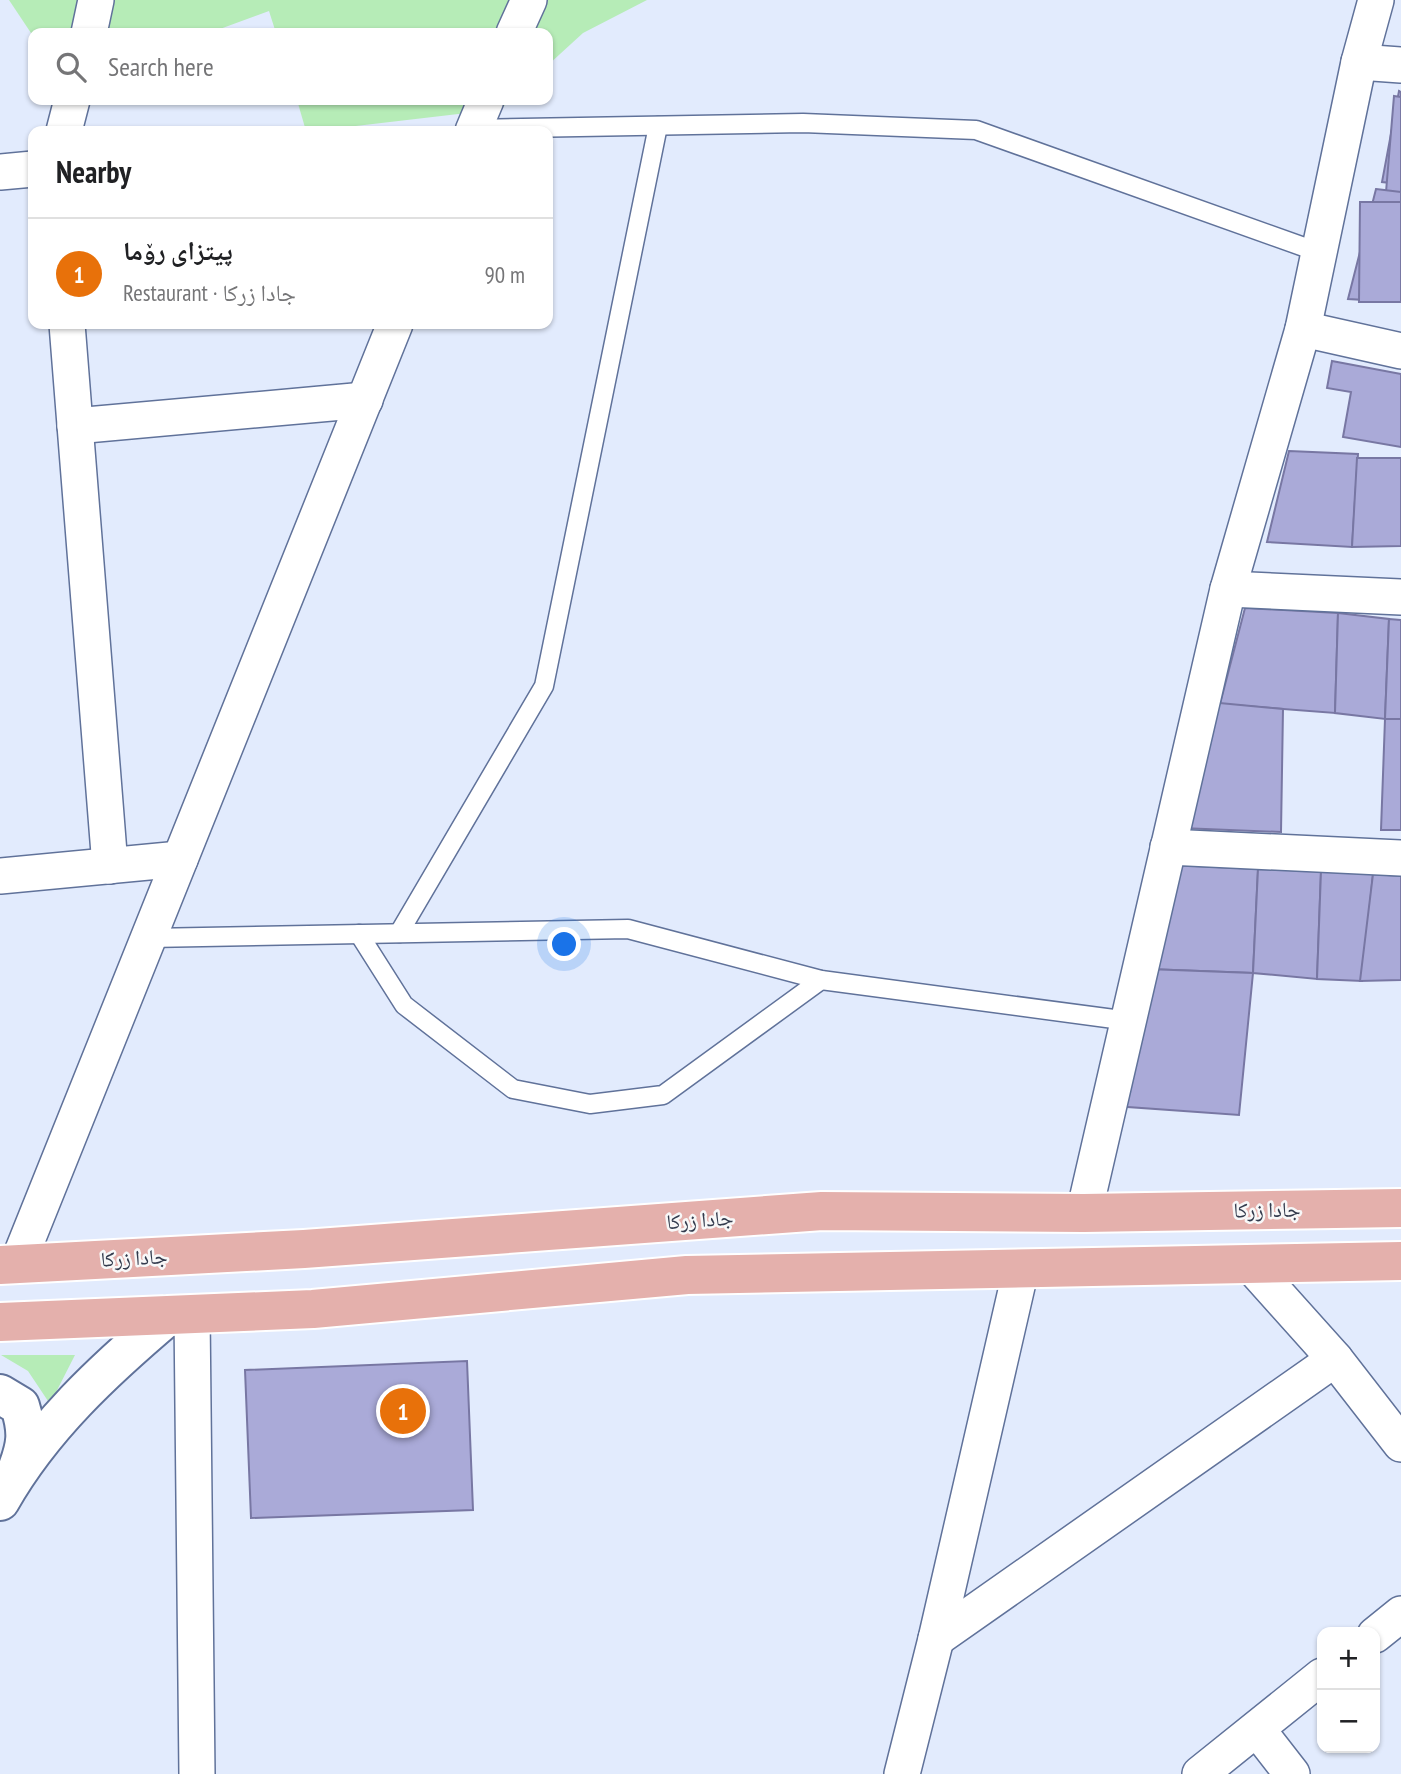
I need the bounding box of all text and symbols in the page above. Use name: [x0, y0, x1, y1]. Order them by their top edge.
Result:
search box: [28, 28, 553, 105]
icon: search: [52, 48, 90, 86]
text: Search here: [108, 50, 214, 83]
text: Nearby: [56, 152, 131, 191]
text: پیتزای رۆما: [123, 234, 233, 267]
text: 1: [74, 260, 85, 289]
text: 90 m: [484, 260, 525, 289]
text: Restaurant · جادا زرکا: [123, 278, 296, 307]
your location: [547, 927, 581, 961]
street label: جادا زرکا: [1233, 1195, 1301, 1224]
street label: جادا زرکا: [666, 1204, 734, 1235]
street label: جادا زرکا: [100, 1242, 168, 1273]
pin: 1: [380, 1385, 426, 1437]
map controls: [1317, 1627, 1380, 1753]
button: +: [1317, 1627, 1380, 1690]
button: −: [1317, 1690, 1380, 1753]

